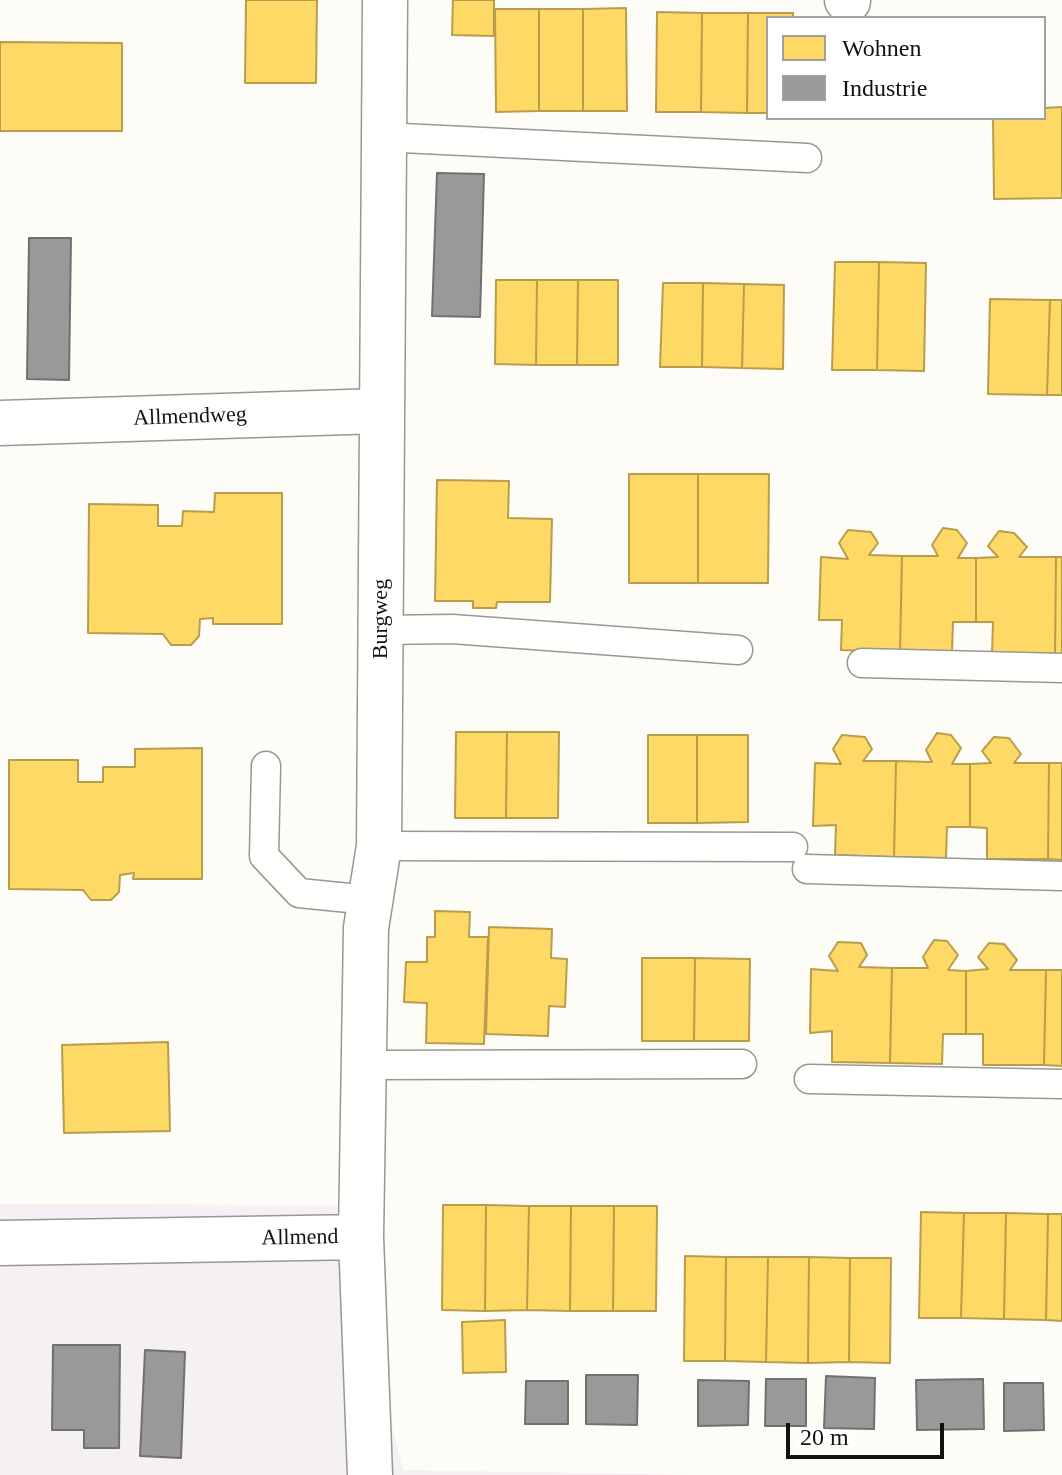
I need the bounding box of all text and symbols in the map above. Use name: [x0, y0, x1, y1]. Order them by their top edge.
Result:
legend: [766, 16, 1046, 120]
text: Wohnen: [842, 35, 921, 61]
text: Industrie: [842, 75, 927, 101]
street label: Allmendweg: [133, 402, 247, 432]
street label: Burgweg: [368, 579, 394, 659]
street label: Allmend: [261, 1224, 339, 1252]
scale bar: [790, 1407, 948, 1457]
text: 20 m: [800, 1424, 849, 1450]

